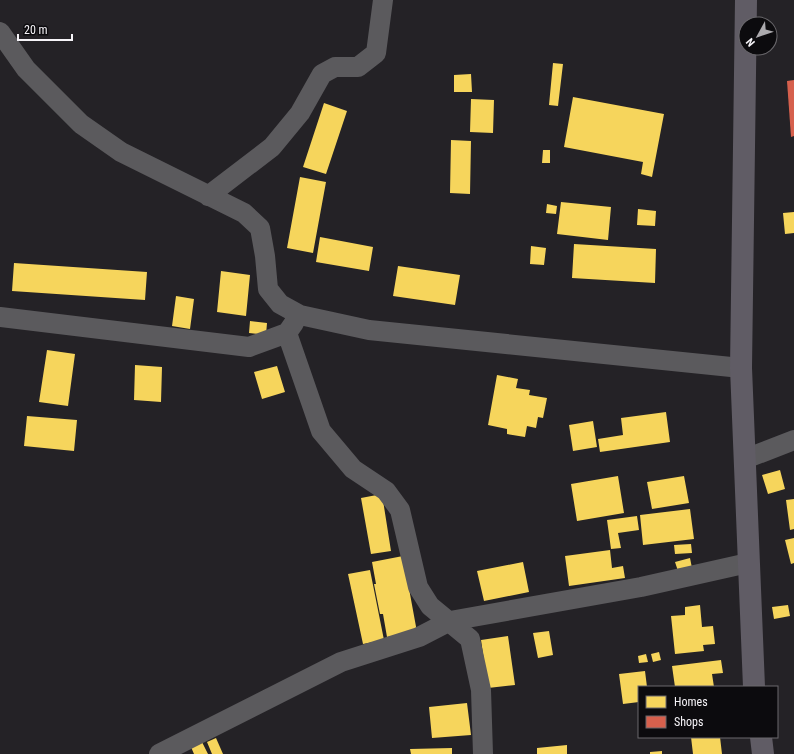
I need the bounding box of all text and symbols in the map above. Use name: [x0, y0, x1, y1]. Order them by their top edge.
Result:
scale bar: [18, 16, 72, 42]
north arrow: [738, 16, 778, 56]
text: 20 m: [24, 23, 48, 37]
text: N: [743, 35, 758, 49]
legend: [638, 686, 778, 738]
text: Homes: [674, 695, 708, 709]
text: Shops: [674, 715, 703, 729]

